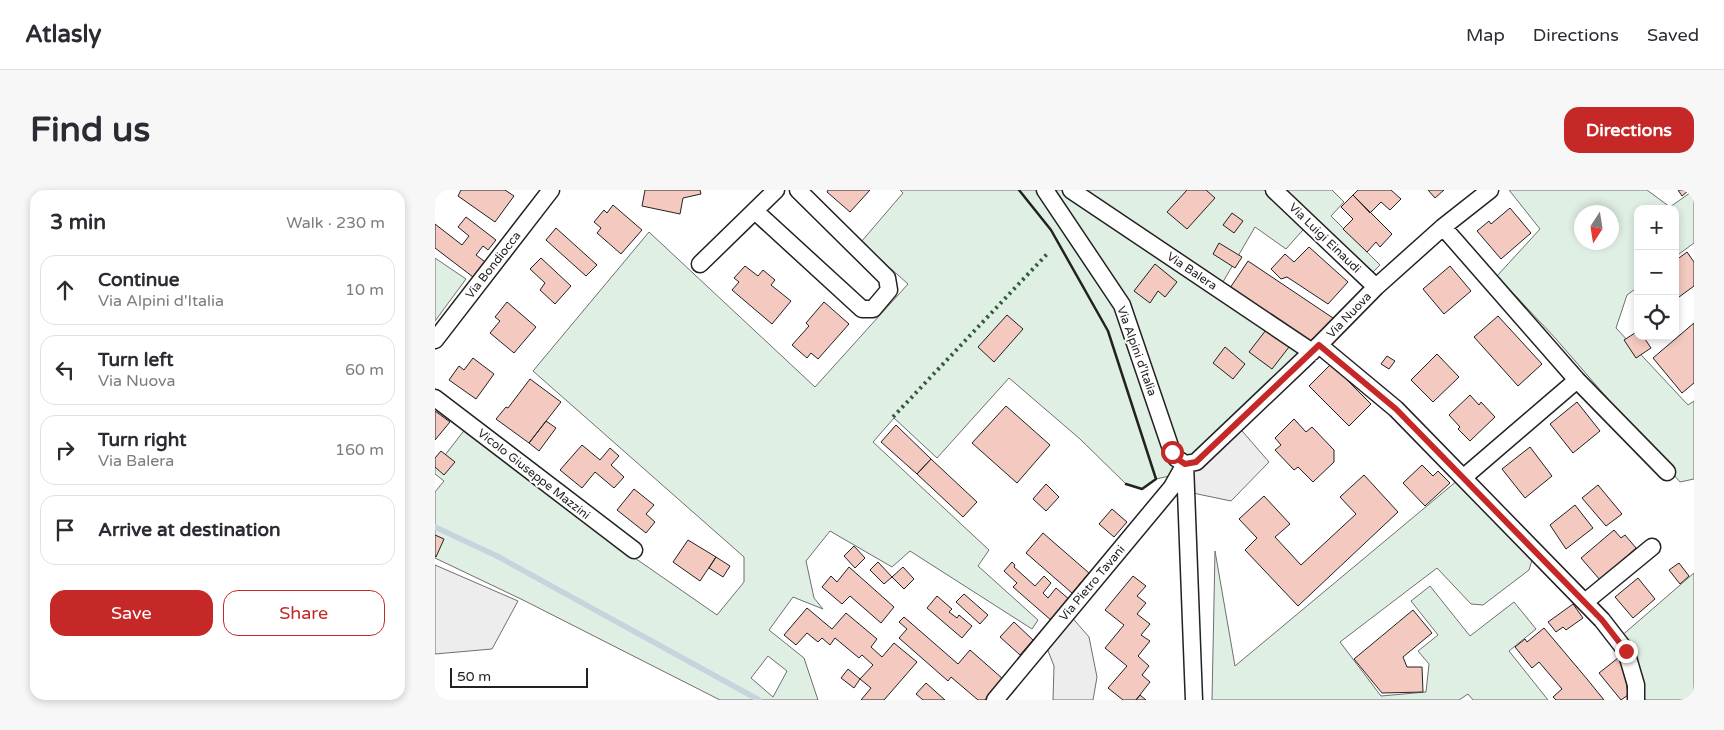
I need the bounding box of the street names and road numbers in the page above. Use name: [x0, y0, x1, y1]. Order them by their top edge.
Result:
street label: Via Luigi Einaudi: [1286, 200, 1364, 276]
street label: Via Bondiocca: [462, 229, 524, 301]
street label: Via Balera: [1164, 249, 1220, 293]
street label: Via Nuova: [1324, 289, 1374, 341]
street label: Via Alpini d'Italia: [1114, 304, 1160, 398]
street label: Vicolo Giuseppe Mazzini: [475, 426, 593, 522]
street label: Via Pietro Tavani: [1056, 542, 1128, 624]

